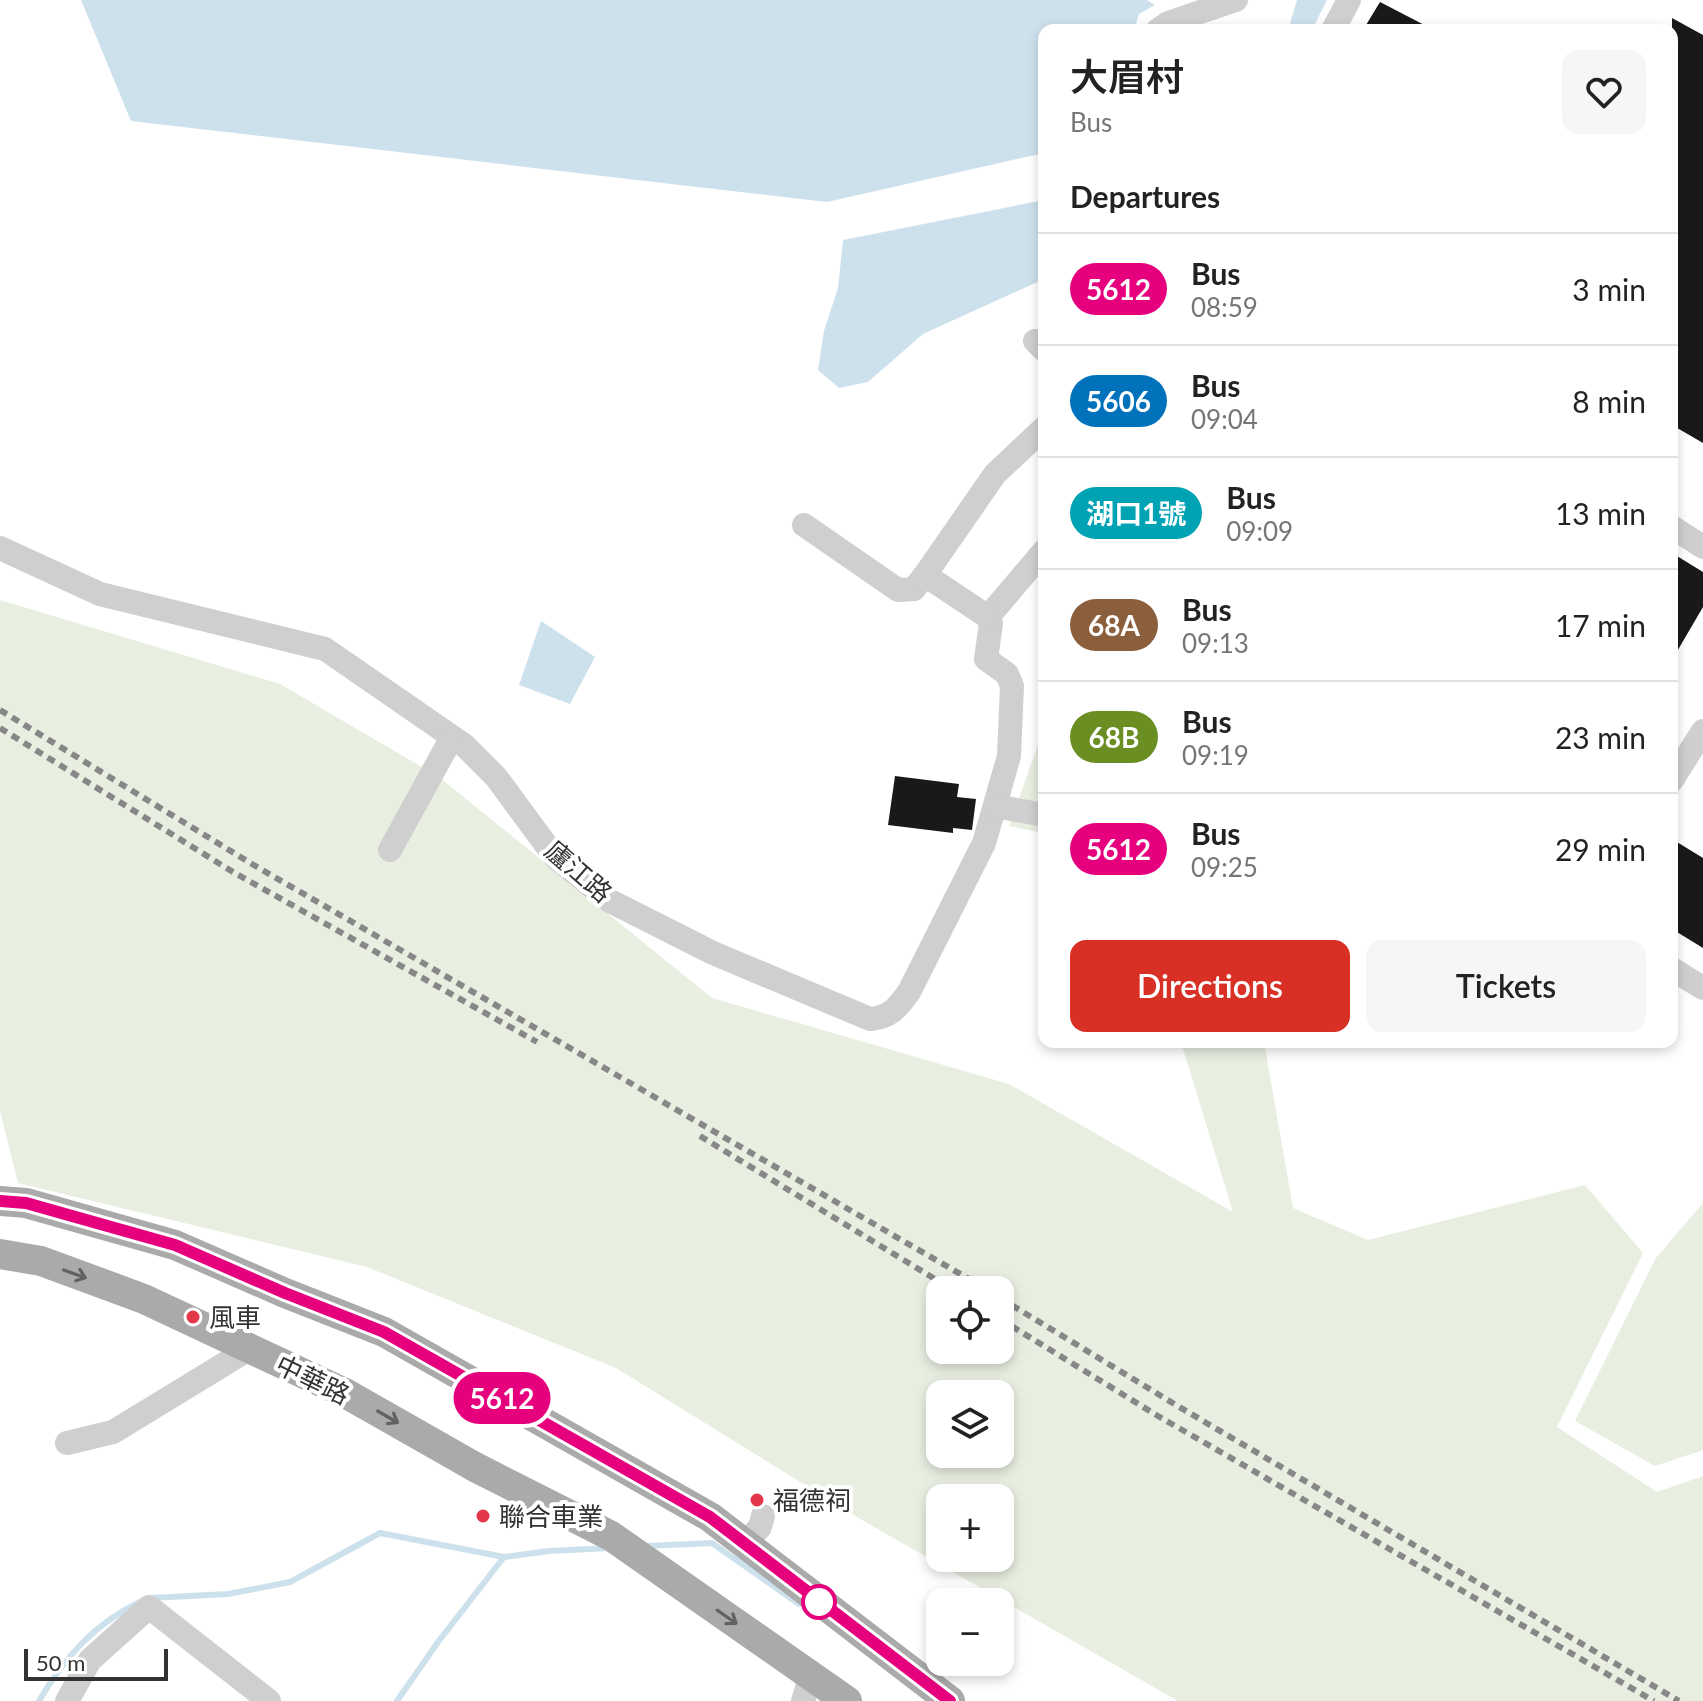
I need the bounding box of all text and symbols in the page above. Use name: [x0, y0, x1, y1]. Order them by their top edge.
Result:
button: heart: [1562, 50, 1646, 134]
text: 大眉村: [1070, 53, 1184, 99]
text: Bus: [1070, 106, 1112, 138]
text: Departures: [1070, 178, 1220, 214]
text: Bus: [1191, 255, 1241, 291]
text: 3 min: [1572, 271, 1646, 307]
text: 5612: [1086, 272, 1151, 306]
text: 08:59: [1191, 291, 1258, 323]
text: Bus: [1191, 367, 1241, 403]
text: 8 min: [1572, 383, 1646, 419]
text: 5606: [1086, 384, 1151, 418]
text: 09:04: [1191, 403, 1258, 435]
text: Bus: [1226, 479, 1276, 515]
text: 13 min: [1555, 495, 1646, 531]
text: 湖口1號: [1086, 496, 1186, 530]
text: 09:09: [1226, 515, 1293, 547]
text: Bus: [1182, 591, 1232, 627]
text: 17 min: [1555, 607, 1646, 643]
text: 68A: [1088, 608, 1140, 642]
text: 09:13: [1182, 627, 1249, 659]
text: Bus: [1182, 703, 1232, 739]
text: 23 min: [1555, 719, 1646, 755]
text: 68B: [1089, 720, 1139, 754]
text: 09:19: [1182, 739, 1249, 771]
text: Bus: [1191, 815, 1241, 851]
text: 29 min: [1555, 831, 1646, 867]
text: 5612: [1086, 832, 1151, 866]
street label: 廬江路: [539, 833, 619, 909]
text: 09:25: [1191, 851, 1258, 883]
button: Directions: [1070, 940, 1350, 1032]
button: Tickets: [1366, 940, 1646, 1032]
one-way arrow: [62, 1268, 87, 1282]
map controls: [926, 1276, 1014, 1676]
button: locate: [926, 1276, 1014, 1364]
place label: 風車: [209, 1301, 261, 1333]
marker: 風車: [184, 1308, 202, 1326]
street label: 中華路: [271, 1348, 355, 1410]
line badge: 5612: [446, 1372, 558, 1424]
button: layers: [926, 1380, 1014, 1468]
text: 5612: [470, 1381, 534, 1415]
one-way arrow: [375, 1410, 399, 1425]
place label: 福德祠: [773, 1484, 851, 1516]
button: +: [926, 1484, 1014, 1572]
marker: 福德祠: [748, 1491, 766, 1509]
place label: 聯合車業: [499, 1500, 603, 1532]
marker: 聯合車業: [474, 1507, 492, 1525]
unlabelled marker: [802, 1585, 836, 1619]
button: −: [926, 1588, 1014, 1676]
one-way arrow: [716, 1609, 738, 1625]
scale bar: [24, 1645, 168, 1681]
text: 50 m: [36, 1649, 85, 1676]

